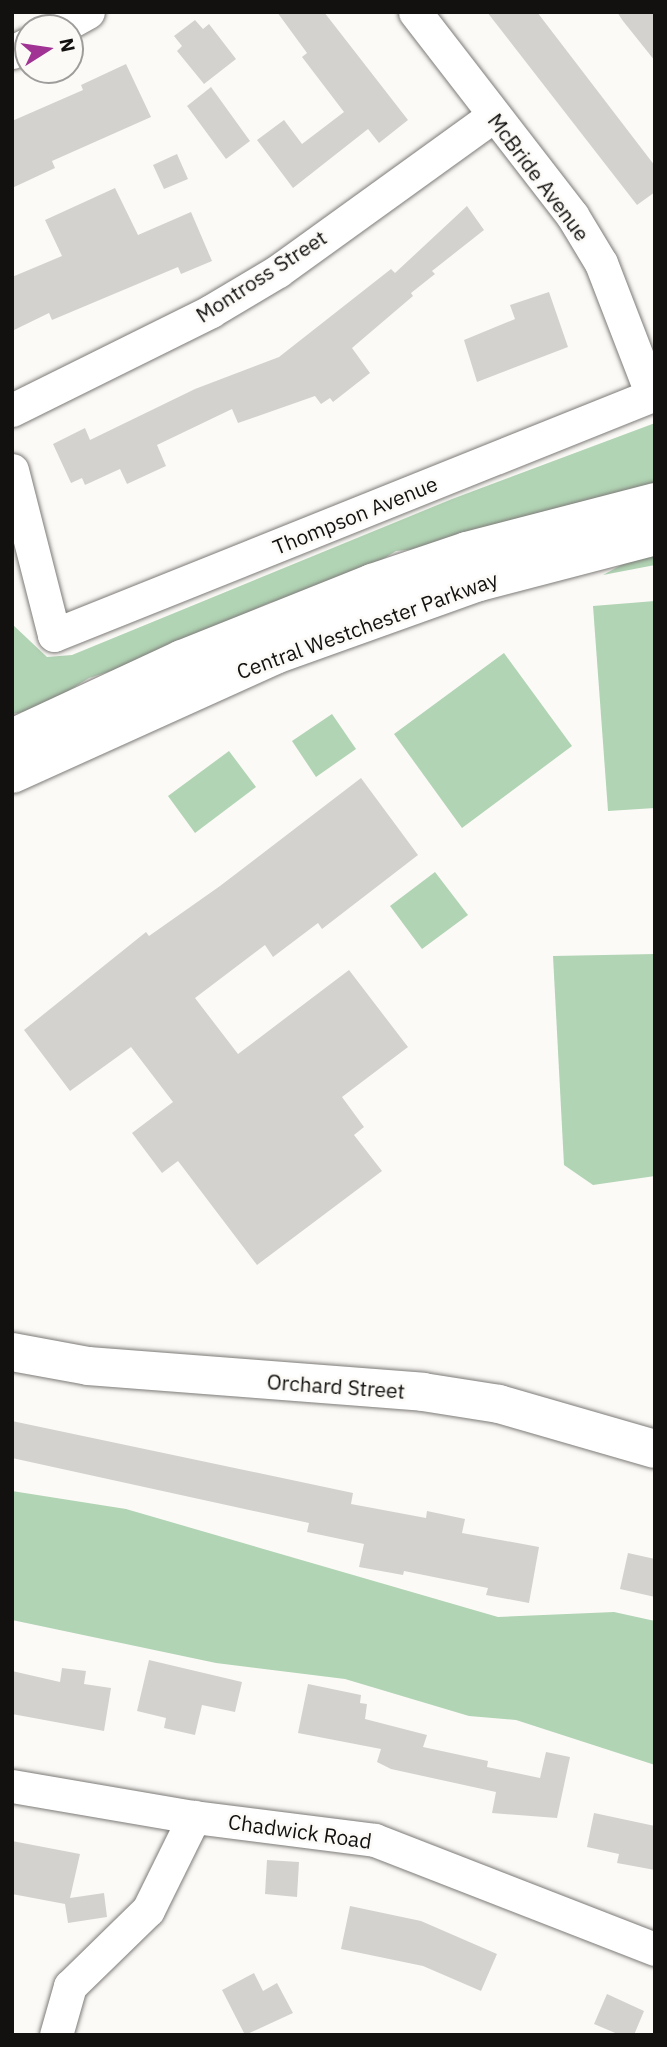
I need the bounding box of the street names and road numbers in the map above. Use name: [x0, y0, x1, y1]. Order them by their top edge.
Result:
street label: McBride Avenue: [483, 108, 595, 246]
street label: Montross Street: [191, 224, 331, 328]
street label: Thompson Avenue: [269, 471, 441, 559]
street label: Central Westchester Parkway: [233, 566, 501, 684]
street label: Orchard Street: [266, 1369, 406, 1403]
street label: Chadwick Road: [227, 1808, 373, 1854]

